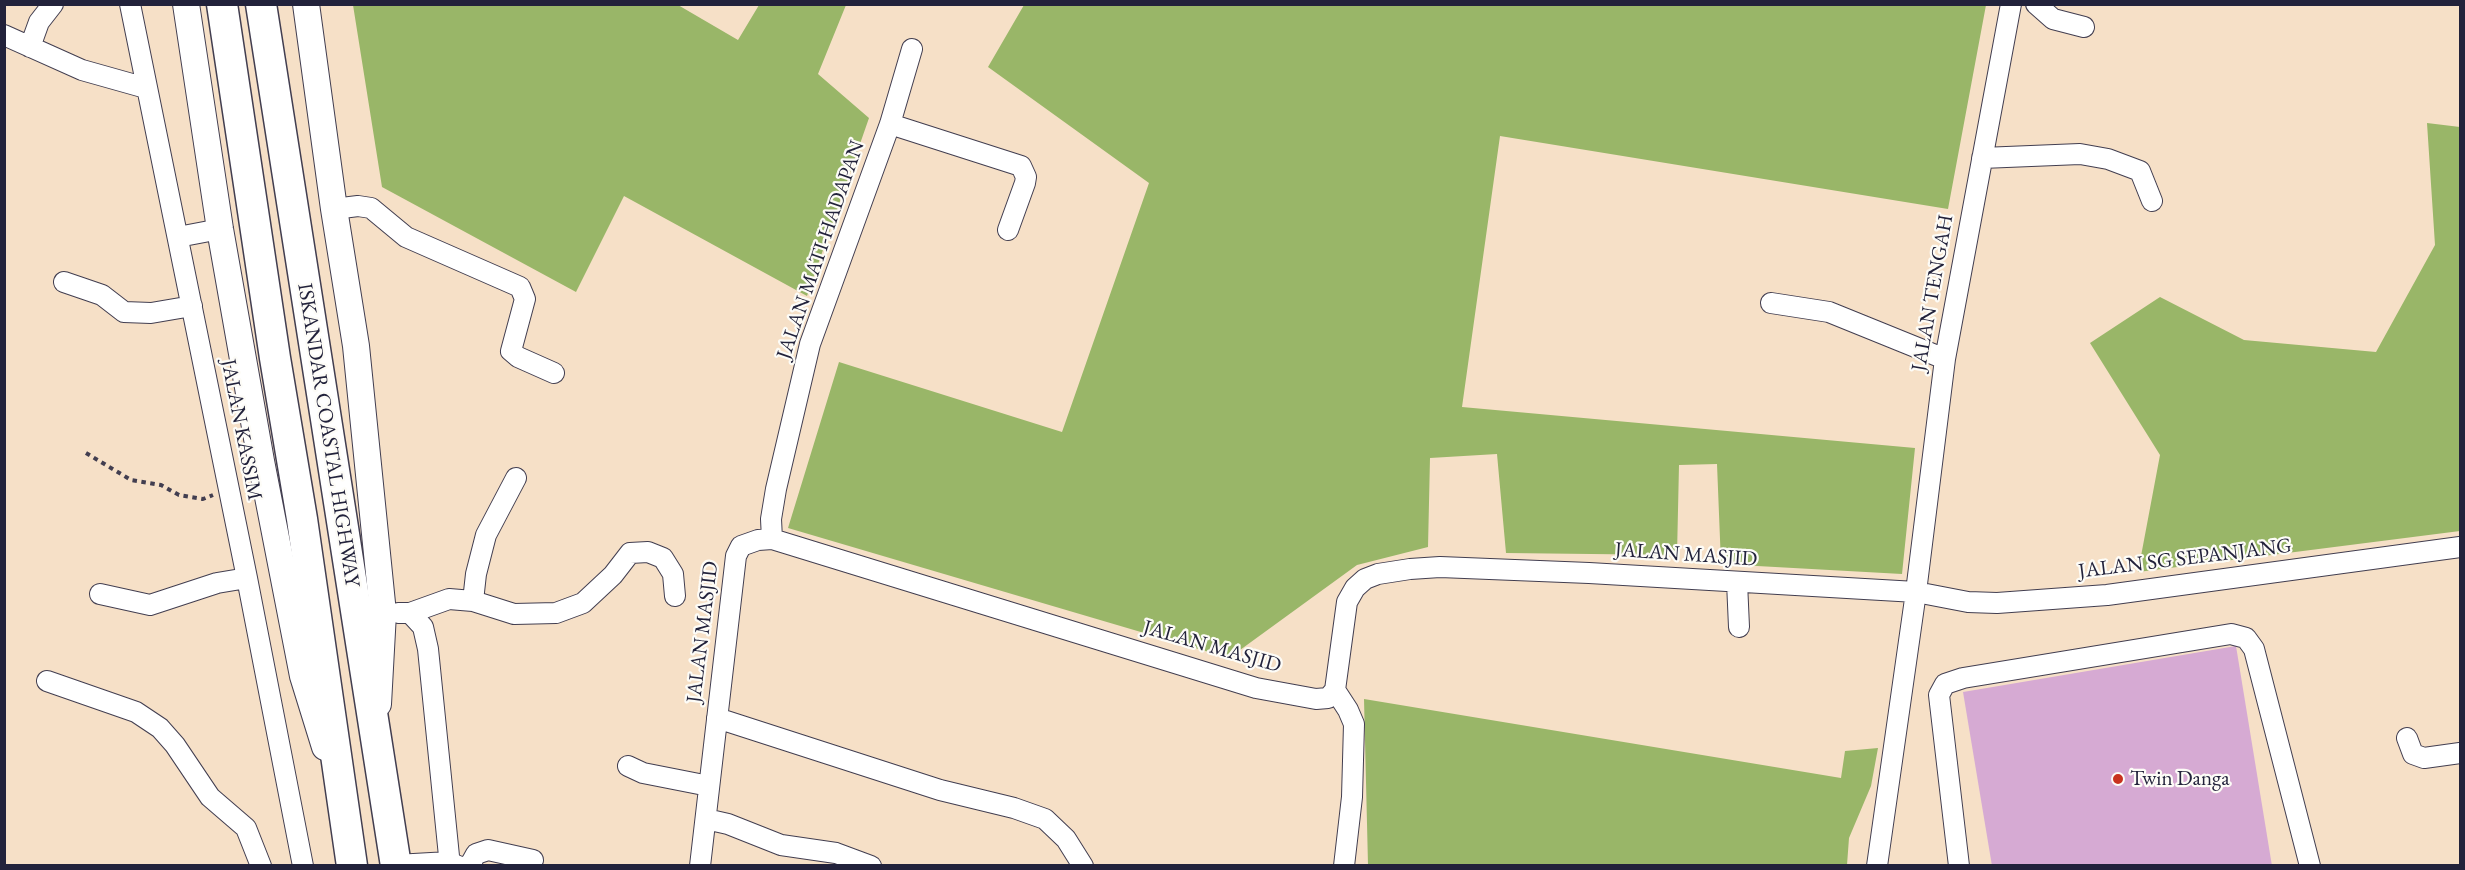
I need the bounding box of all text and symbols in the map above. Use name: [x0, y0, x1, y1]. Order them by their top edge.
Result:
street label: JALAN MATI-HADAPAN: [772, 137, 870, 363]
street label: JALAN TENGAH: [1907, 213, 1959, 373]
street label: ISKANDAR COASTAL HIGHWAY: [292, 281, 364, 589]
street label: JALAN KASSIM: [215, 357, 267, 503]
street label: JALAN SG SEPANJANG: [2077, 533, 2293, 585]
street label: JALAN MASJID: [1614, 537, 1758, 573]
street label: JALAN MASJID: [682, 560, 724, 704]
street label: JALAN MASJID: [1140, 615, 1284, 679]
place label: Twin Danga: [2130, 766, 2230, 792]
marker: Twin Danga: [2111, 772, 2125, 786]

